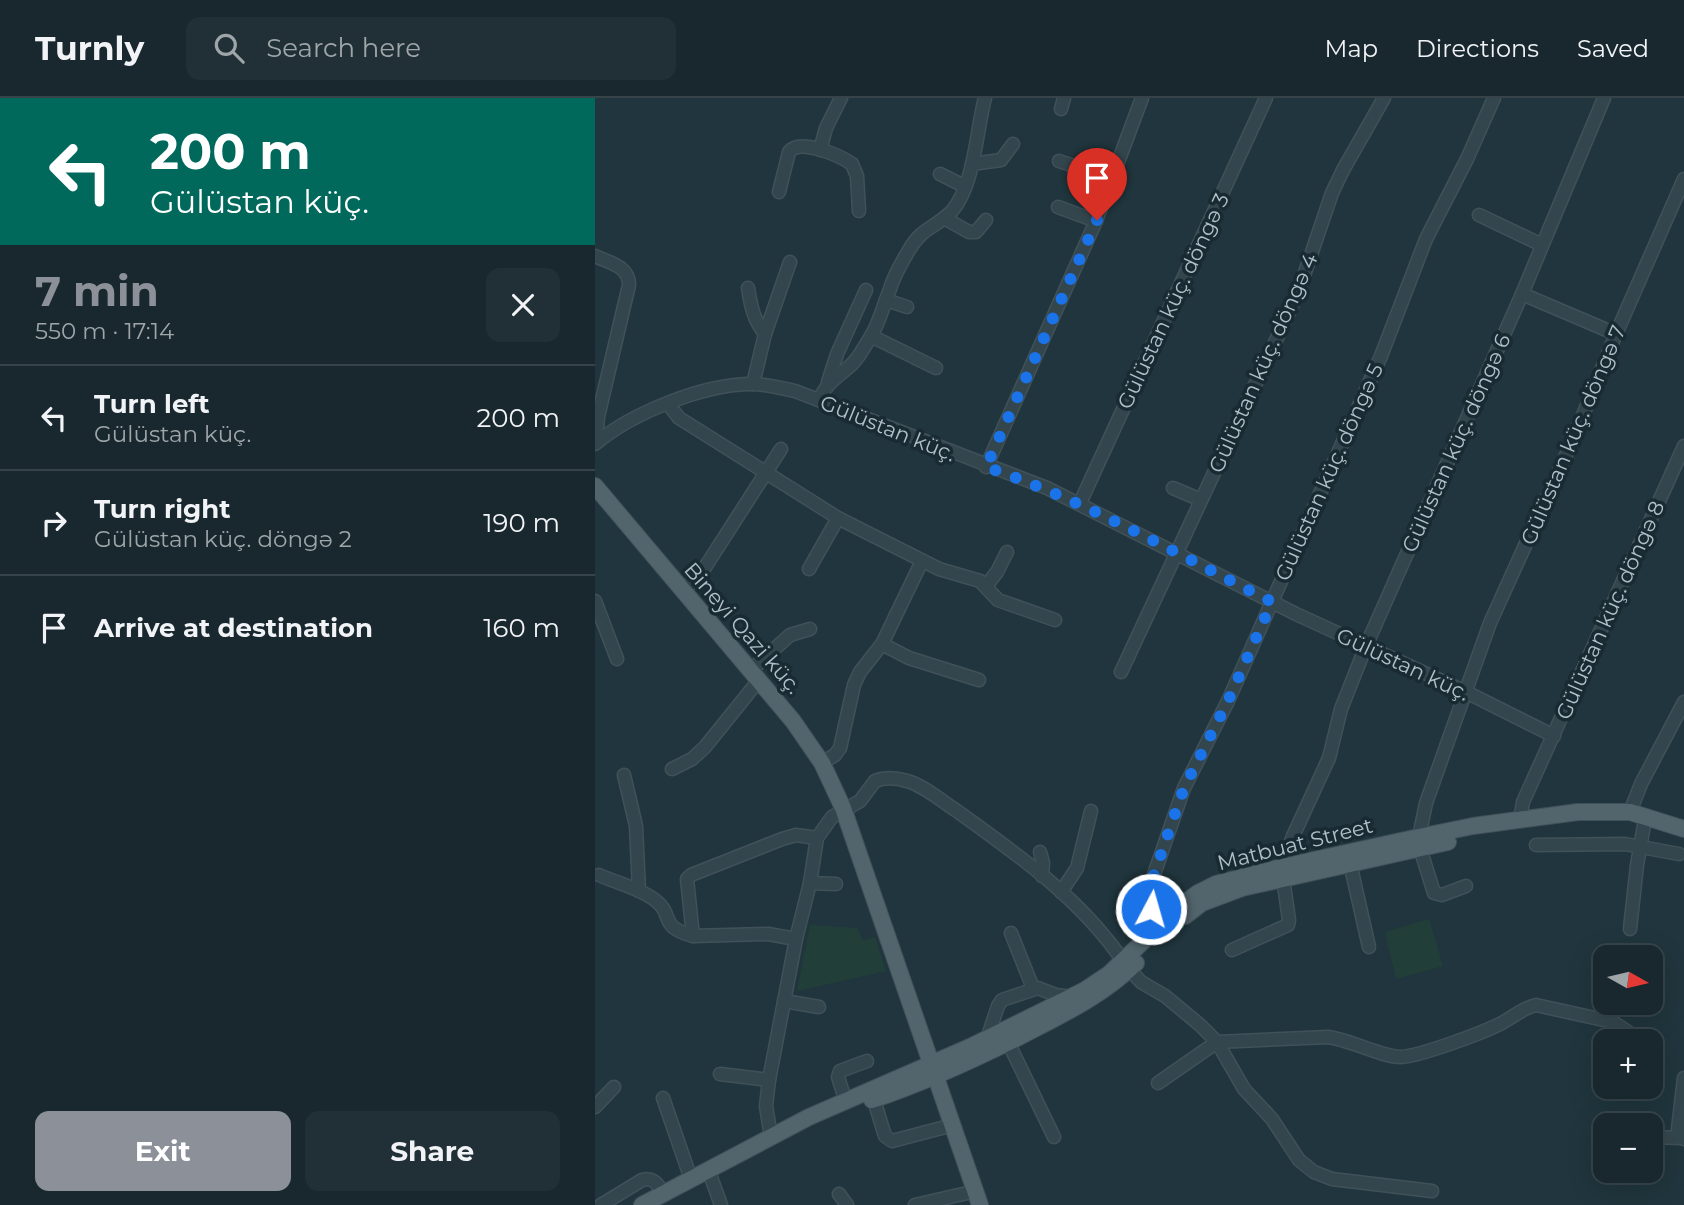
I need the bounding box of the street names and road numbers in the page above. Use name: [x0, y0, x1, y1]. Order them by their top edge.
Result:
street label: Gülüstan küç. döngə 3: [1112, 189, 1234, 413]
street label: Gülüstan küç. döngə 4: [1203, 249, 1323, 476]
street label: Gülüstan küç. döngə 7: [1515, 322, 1631, 548]
street label: Gülüstan küç. döngə 6: [1397, 330, 1516, 556]
street label: Gülüstan küç. döngə 5: [1270, 359, 1388, 585]
street label: Gülüstan küç.: [817, 389, 959, 467]
street label: Gülüstan küç. döngə 8: [1550, 497, 1670, 723]
street label: Bineyi Qazi küç.: [679, 557, 807, 699]
street label: Gülüstan küç.: [1333, 622, 1473, 706]
street label: Matbuat Street: [1215, 813, 1375, 875]

